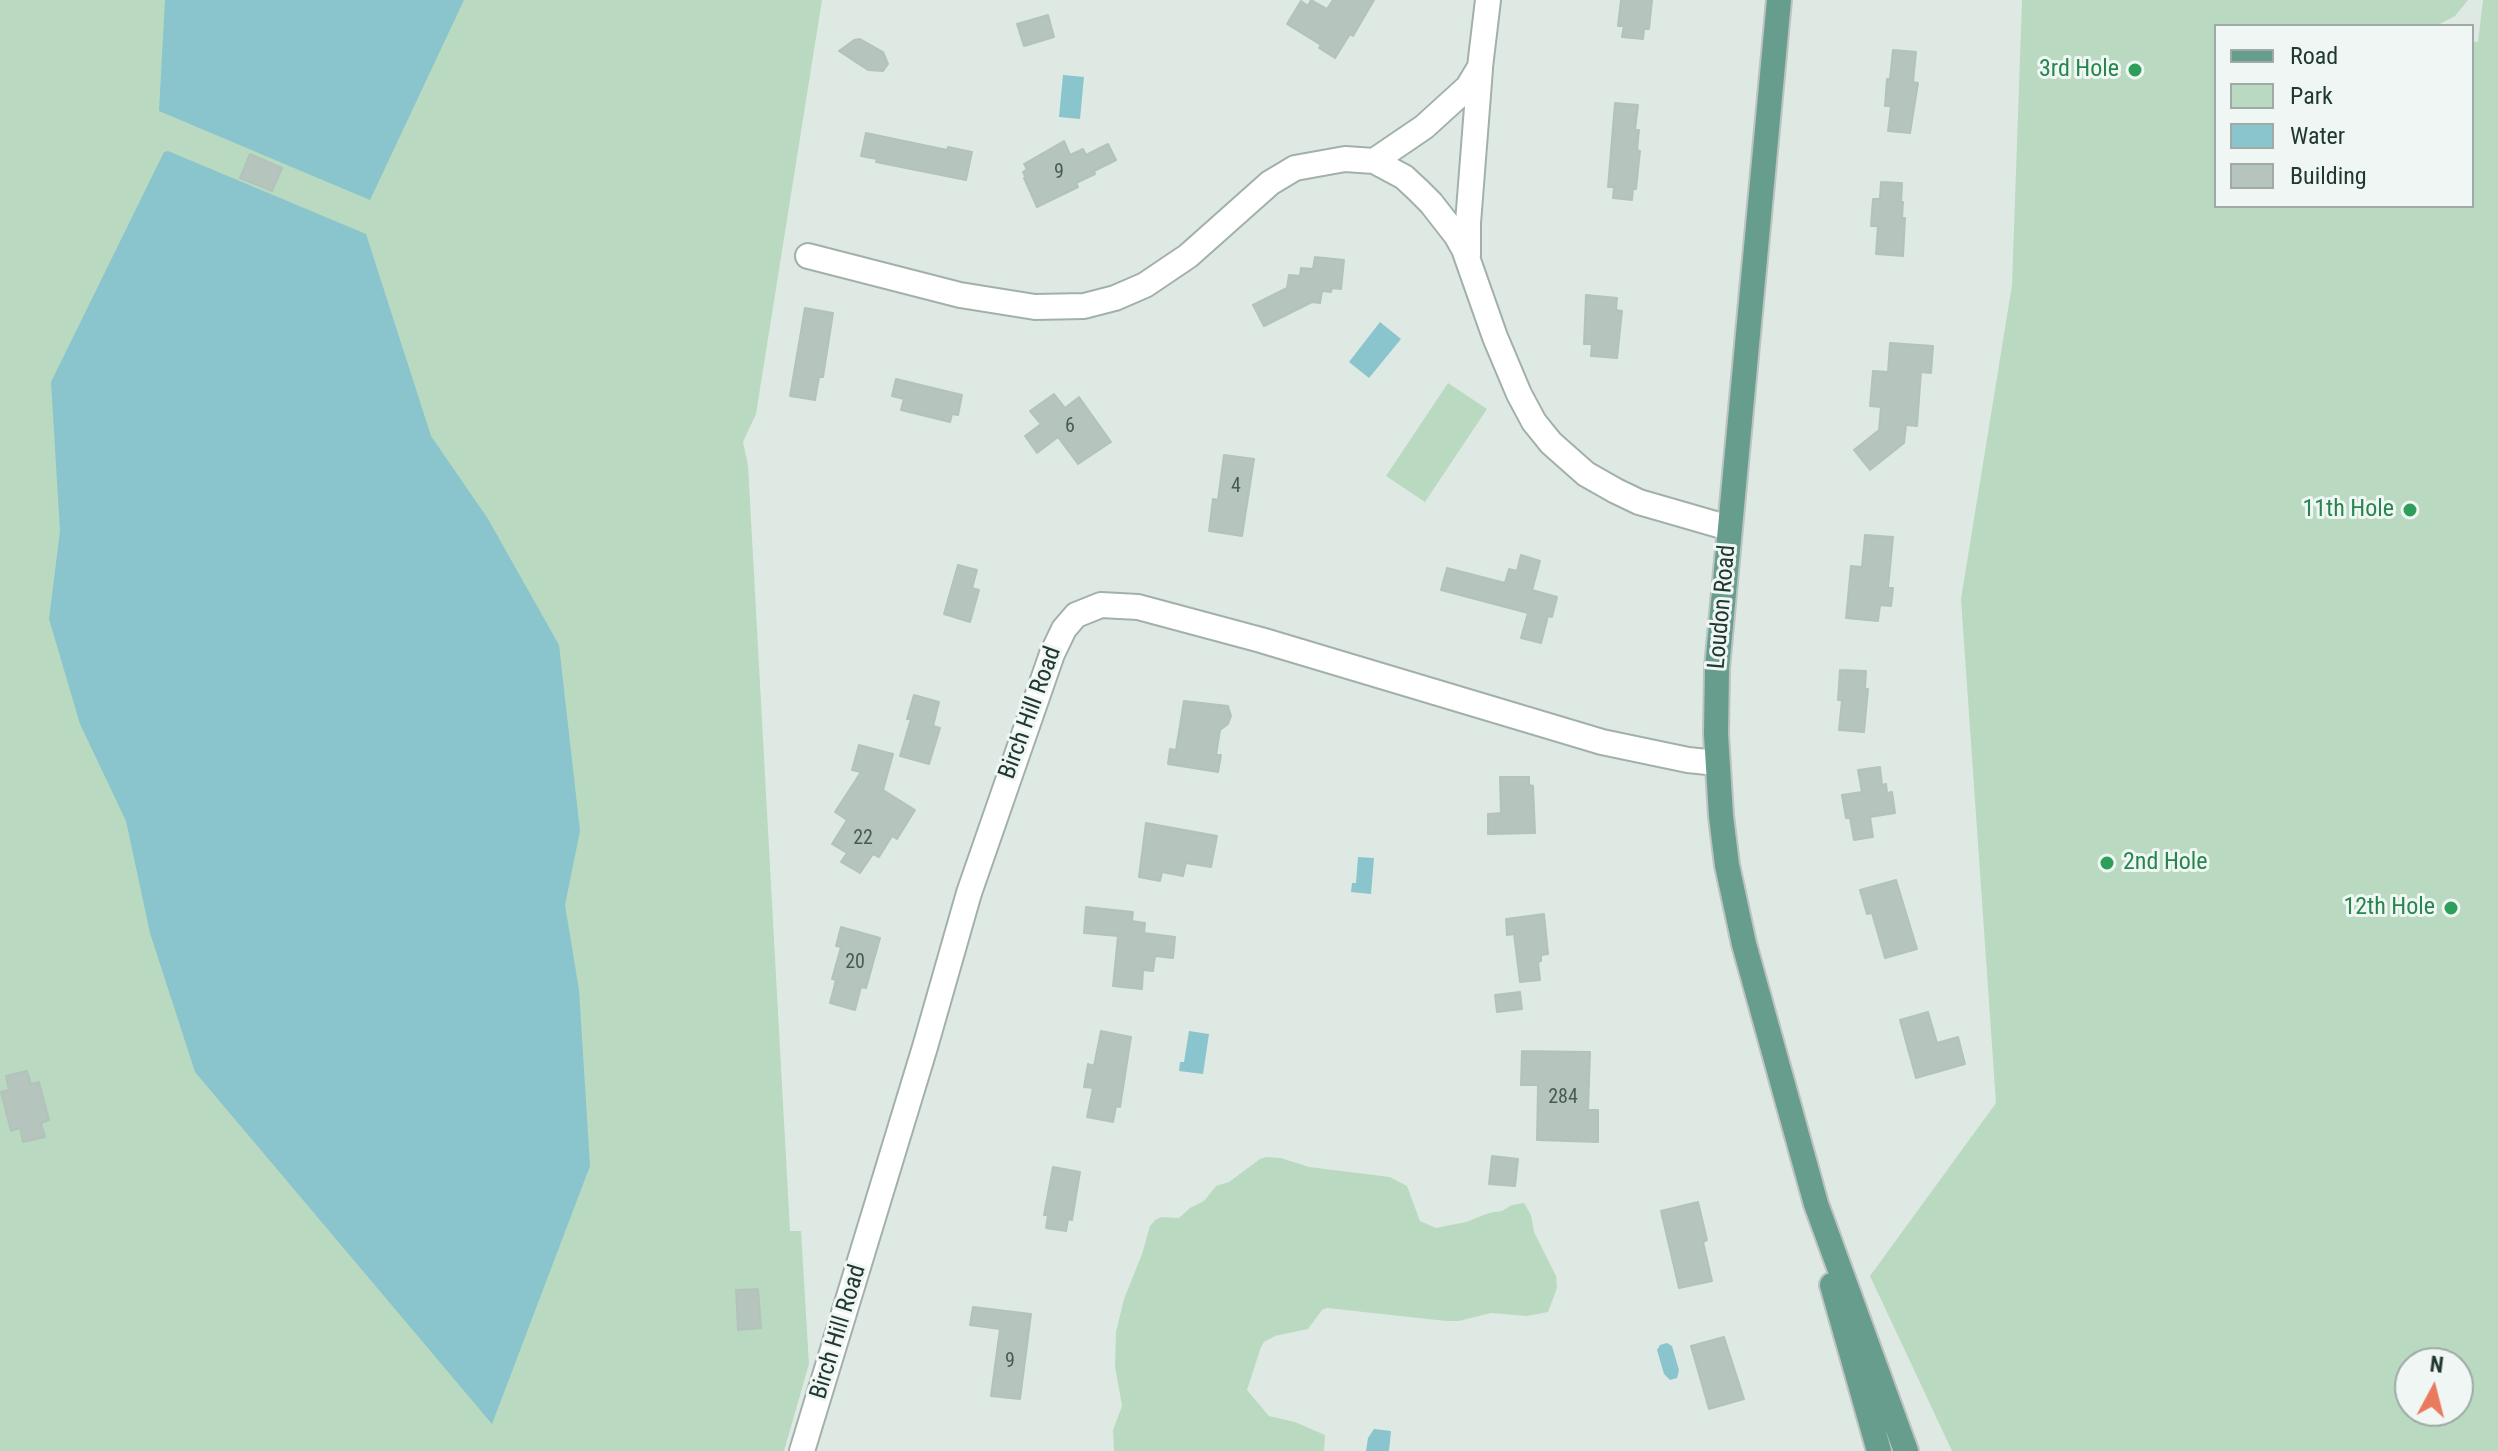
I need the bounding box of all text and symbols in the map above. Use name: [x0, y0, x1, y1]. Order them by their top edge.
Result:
legend: [2214, 24, 2474, 208]
text: Road: [2290, 42, 2338, 70]
place label: 3rd Hole: [2039, 56, 2119, 84]
marker: 3rd Hole: [2126, 61, 2144, 79]
text: Park: [2290, 82, 2333, 110]
text: Water: [2290, 122, 2345, 150]
house number: 9: [1054, 161, 1064, 185]
text: Building: [2290, 162, 2367, 190]
house number: 6: [1065, 415, 1075, 439]
house number: 4: [1231, 475, 1241, 499]
place label: 11th Hole: [2302, 496, 2394, 524]
marker: 11th Hole: [2401, 501, 2419, 519]
street label: Loudon Road: [1703, 544, 1743, 670]
street label: Birch Hill Road: [994, 643, 1068, 783]
house number: 22: [853, 827, 873, 851]
place label: 2nd Hole: [2123, 849, 2208, 877]
marker: 2nd Hole: [2098, 854, 2116, 872]
place label: 12th Hole: [2343, 894, 2435, 922]
marker: 12th Hole: [2442, 899, 2460, 917]
house number: 20: [845, 951, 865, 975]
house number: 284: [1548, 1086, 1578, 1110]
street label: Birch Hill Road: [805, 1261, 873, 1403]
north arrow: [2394, 1347, 2474, 1427]
house number: 9: [1005, 1350, 1015, 1374]
text: N: [2429, 1351, 2445, 1378]

